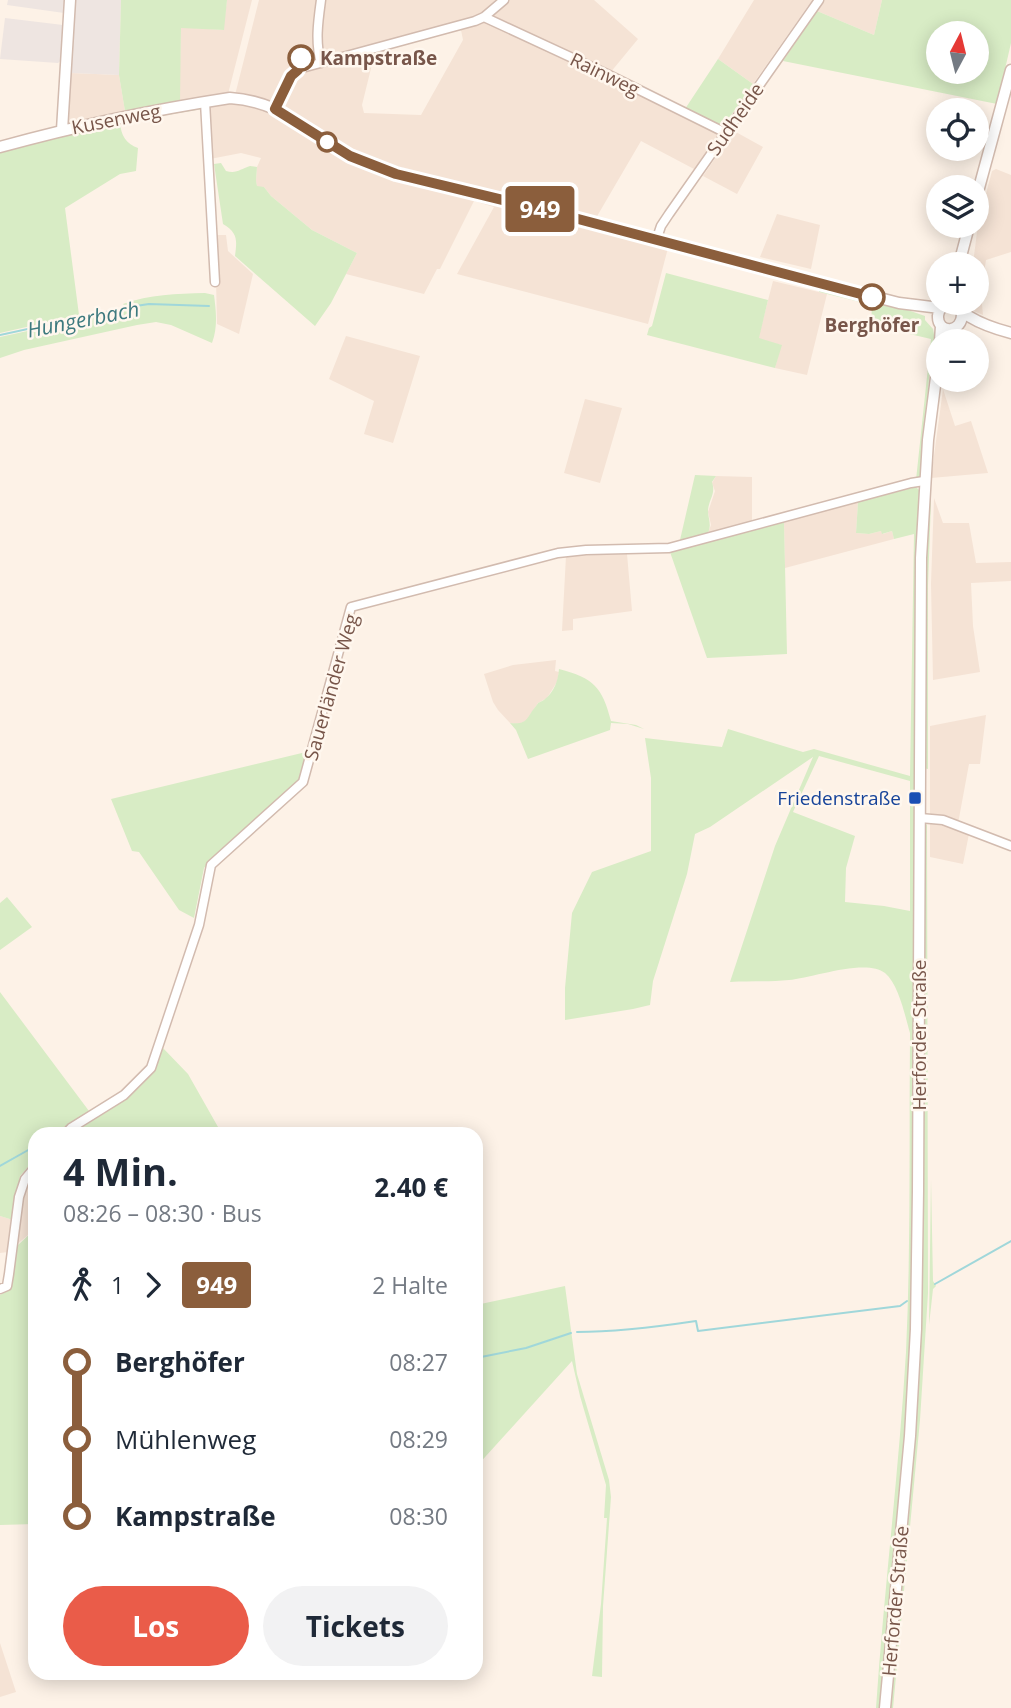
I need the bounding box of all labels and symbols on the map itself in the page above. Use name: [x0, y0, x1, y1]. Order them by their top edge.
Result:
north arrow: [926, 21, 989, 84]
marker: Kampstraße: [288, 45, 314, 71]
place label: Kampstraße: [320, 45, 437, 71]
street label: Rainweg: [566, 46, 644, 102]
street label: Sudheide: [701, 78, 769, 160]
street label: Kusenweg: [69, 98, 163, 140]
unlabelled marker: [317, 132, 337, 152]
line badge: 949: [500, 186, 580, 232]
marker: Berghöfer: [859, 284, 885, 310]
water label: Hungerbach: [24, 294, 142, 344]
place label: Berghöfer: [825, 312, 920, 338]
street label: Sauerländer Weg: [298, 611, 364, 763]
place label: Friedenstraße: [777, 785, 901, 811]
marker: Friedenstraße: [907, 790, 923, 806]
street label: Herforder Straße: [906, 959, 932, 1111]
street label: Herforder Straße: [875, 1525, 915, 1677]

